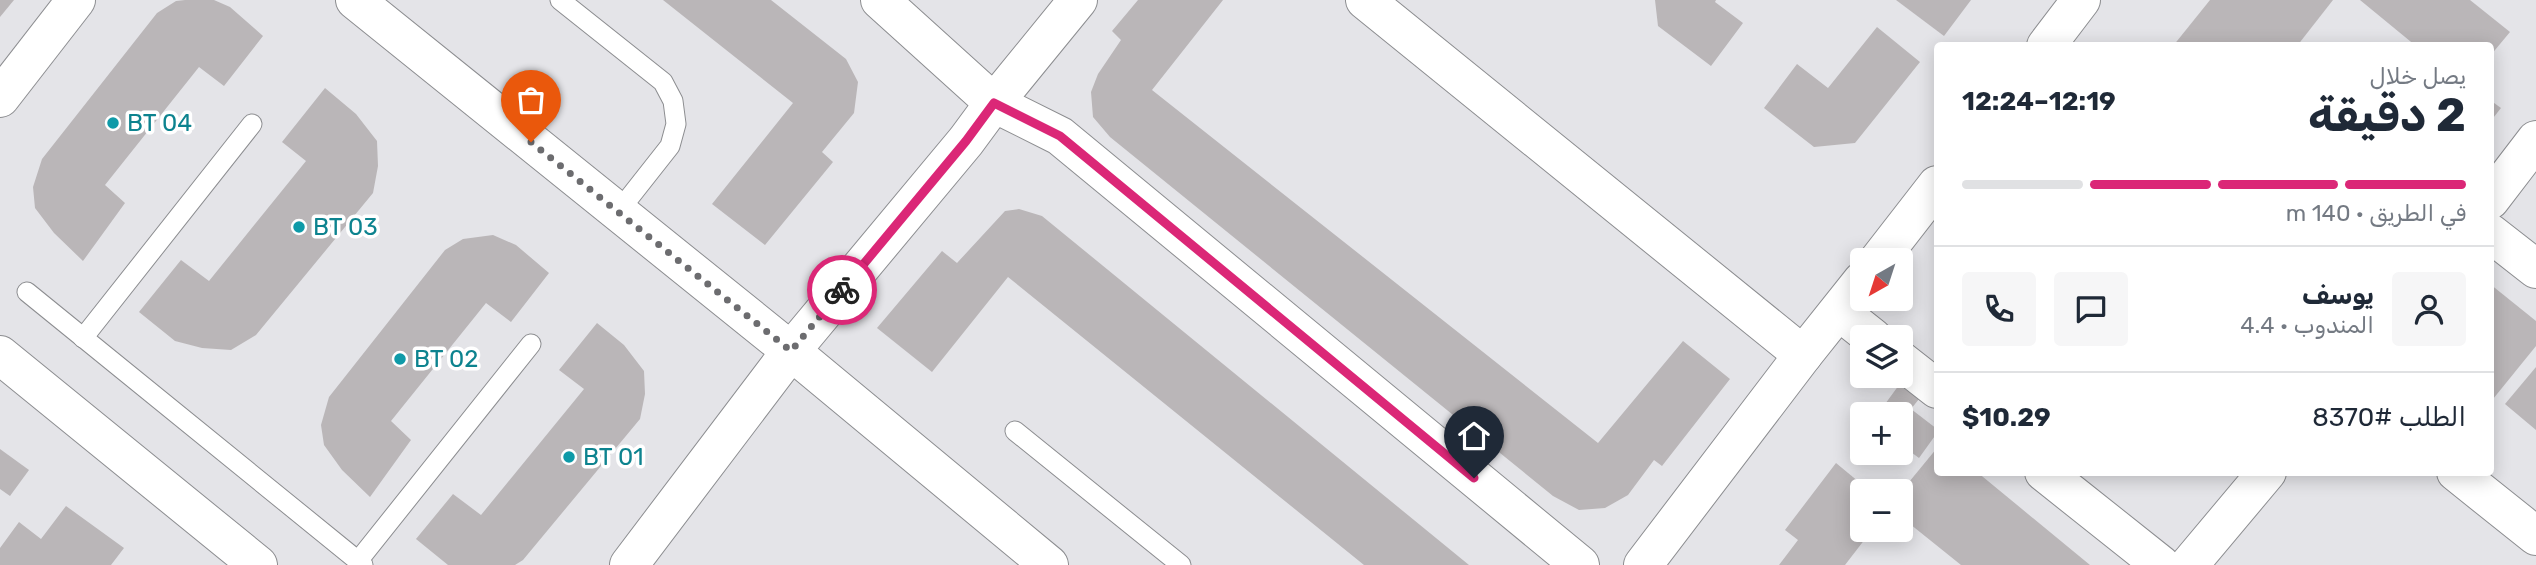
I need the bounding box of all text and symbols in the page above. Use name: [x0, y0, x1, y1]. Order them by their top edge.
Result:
text: يصل خلال: [2370, 62, 2466, 90]
pin: [501, 70, 561, 142]
icon: bag: [512, 81, 550, 119]
text: 12:19–12:24: [1962, 86, 2116, 117]
text: 2 دقيقة: [2308, 88, 2466, 143]
place label: BT 04: [127, 109, 192, 137]
marker: BT 04: [105, 115, 121, 131]
text: في الطريق · 140 m: [2286, 199, 2466, 227]
place label: BT 03: [313, 213, 378, 241]
marker: BT 03: [291, 219, 307, 235]
north arrow: [1850, 248, 1913, 312]
map controls: [1850, 248, 1913, 542]
courier: [807, 255, 877, 325]
icon: bike: [823, 271, 861, 309]
button: phone: [1962, 272, 2036, 346]
button: chat: [2054, 272, 2128, 346]
button: person: [2392, 272, 2466, 346]
text: يوسف: [2302, 280, 2374, 311]
text: المندوب · 4.4: [2240, 311, 2374, 339]
button: layers: [1850, 325, 1913, 388]
place label: BT 02: [414, 345, 478, 373]
marker: BT 02: [392, 351, 408, 367]
button: +: [1850, 402, 1913, 465]
text: $10.29: [1962, 402, 2051, 433]
text: الطلب #8370: [2312, 402, 2466, 433]
pin: [1444, 406, 1504, 478]
icon: home: [1455, 417, 1493, 455]
place label: BT 01: [583, 443, 643, 471]
marker: BT 01: [561, 449, 577, 465]
button: −: [1850, 479, 1913, 542]

